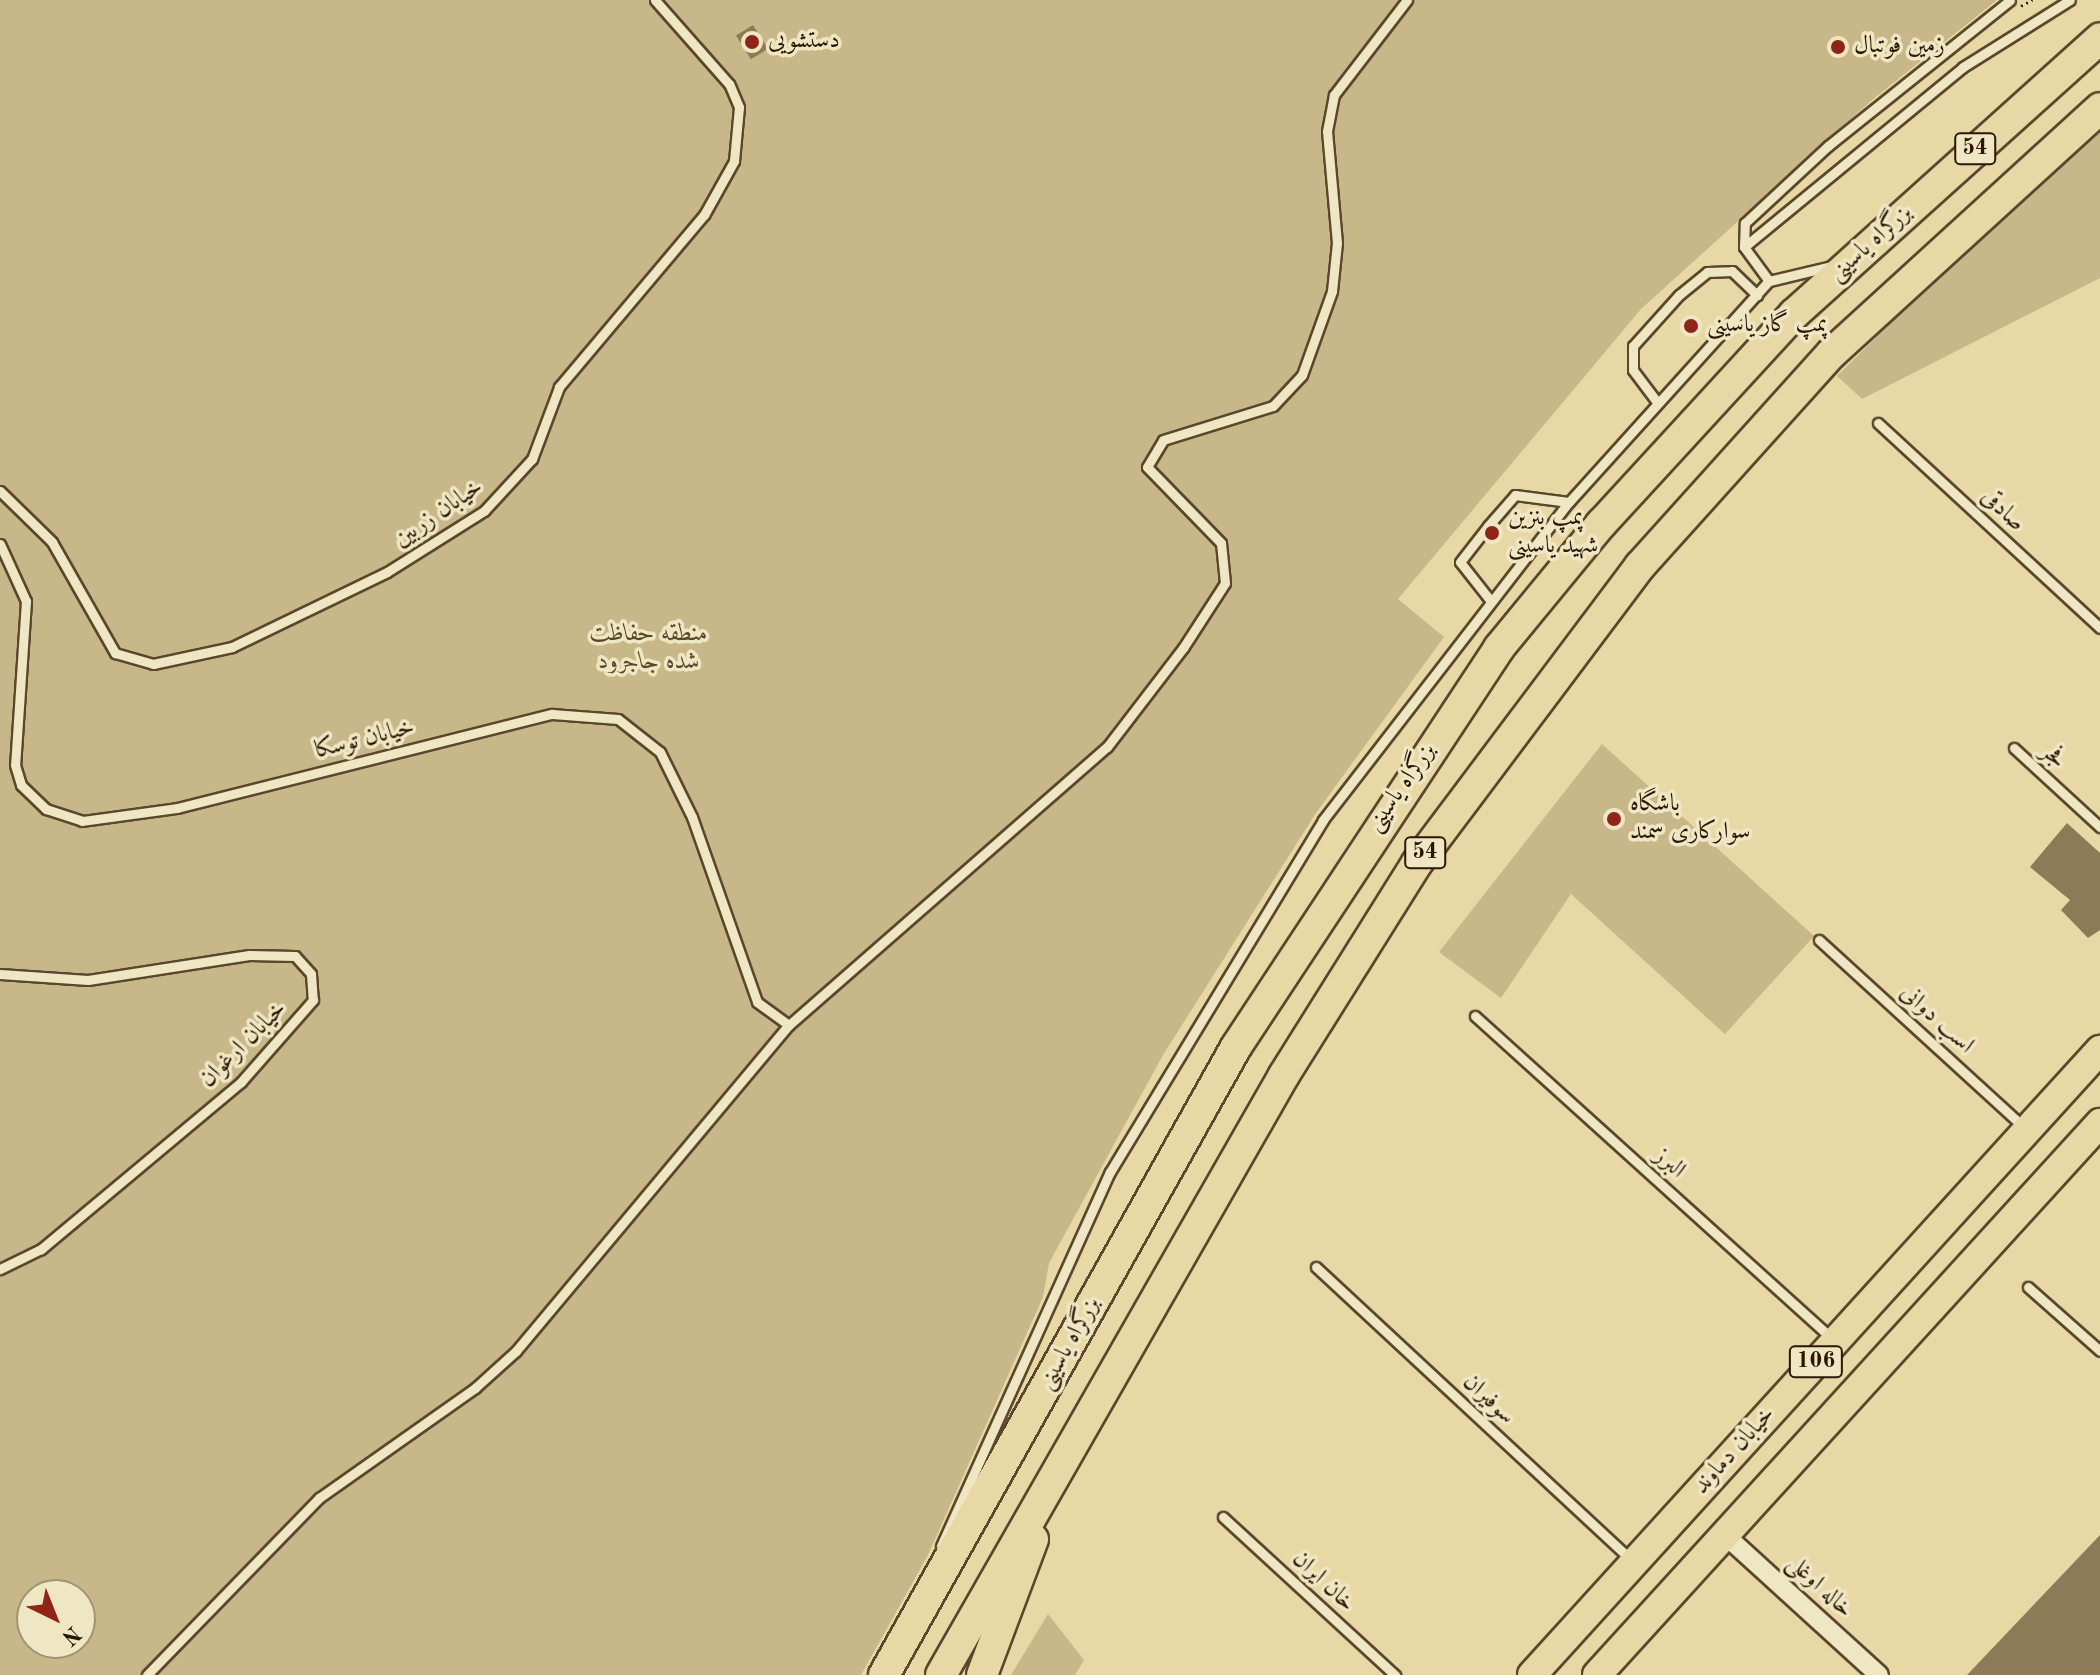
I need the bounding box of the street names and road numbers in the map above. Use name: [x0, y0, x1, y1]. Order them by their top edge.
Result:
road number: 54: [1953, 131, 1997, 167]
street label: بزرگراه یاسینی: [1823, 199, 1919, 289]
street label: خیابان زربین: [389, 474, 489, 554]
street label: صادقی: [1974, 483, 2030, 539]
street label: خیابان توسکا: [312, 714, 418, 766]
street label: بزرگراه یاسینی: [1361, 738, 1443, 838]
street label: فجر: [2034, 738, 2072, 776]
road number: 54: [1403, 835, 1447, 871]
street label: اسب دوانی: [1893, 979, 1979, 1061]
street label: خیابان ارغوان: [195, 996, 293, 1094]
street label: البرز: [1647, 1143, 1691, 1185]
street label: بزرگراه یاسینی: [1033, 1292, 1107, 1396]
road number: 106: [1788, 1344, 1844, 1380]
street label: سوفیران: [1456, 1369, 1520, 1431]
street label: خیابان دماوند: [1688, 1401, 1782, 1501]
street label: خان ایران: [1285, 1546, 1361, 1618]
street label: خاله اوغلی: [1780, 1550, 1858, 1624]

